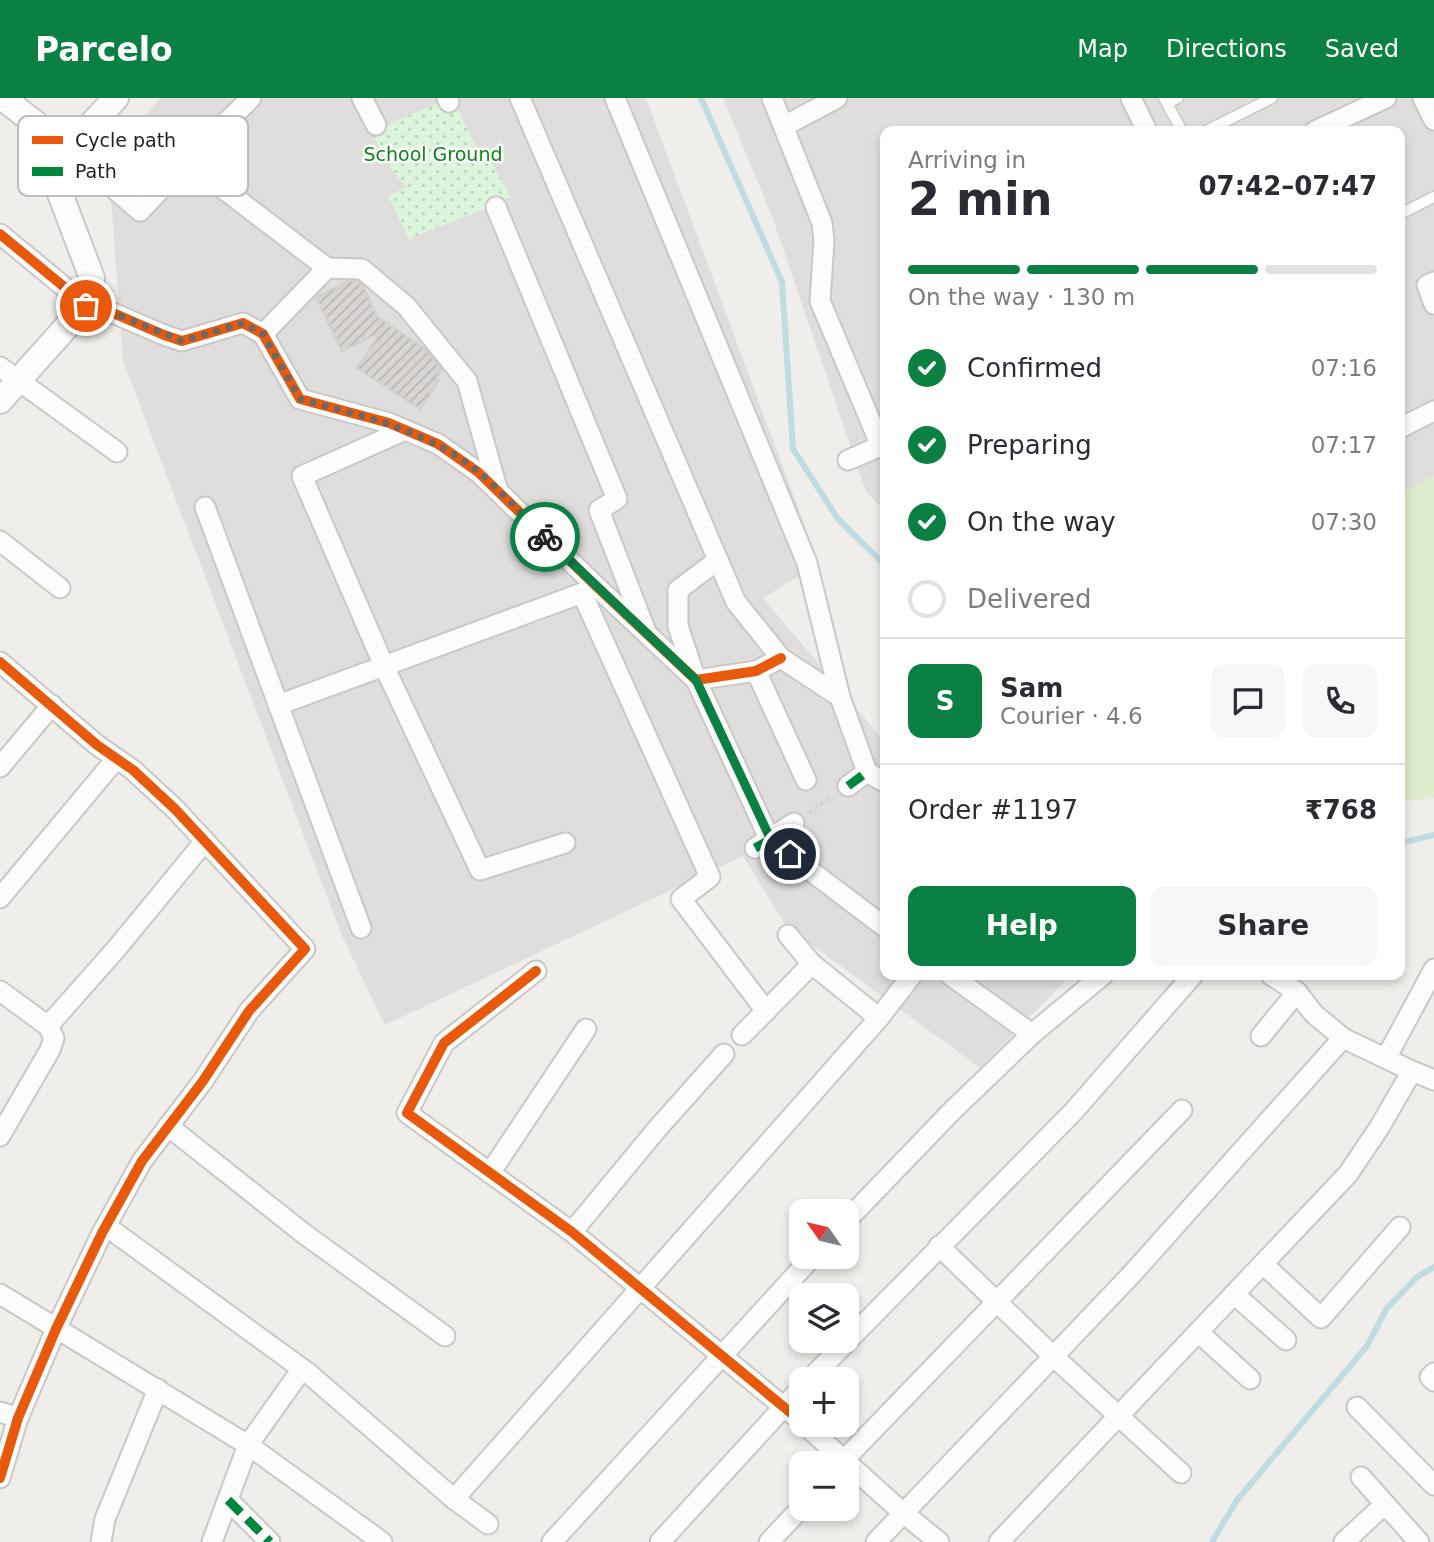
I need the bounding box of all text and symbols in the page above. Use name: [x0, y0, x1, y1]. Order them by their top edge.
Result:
text: Parcelo: [35, 30, 173, 69]
text: Map: [1077, 35, 1128, 63]
text: Directions: [1166, 35, 1287, 63]
text: Saved: [1325, 35, 1399, 63]
legend: [18, 116, 248, 196]
text: Cycle path: [75, 129, 176, 151]
park label: School Ground: [363, 143, 503, 165]
text: Arriving in: [908, 147, 1026, 173]
text: Path: [75, 160, 117, 182]
text: 07:42–07:47: [1198, 171, 1377, 201]
text: 2 min: [908, 172, 1052, 226]
pin: [56, 276, 116, 336]
text: On the way · 130 m: [908, 284, 1135, 310]
icon: bag: [67, 287, 105, 325]
icon: check: [908, 349, 946, 387]
text: Confirmed: [967, 353, 1102, 383]
text: 07:16: [1311, 355, 1377, 381]
icon: check: [908, 426, 946, 464]
text: Preparing: [967, 430, 1092, 460]
text: 07:17: [1311, 432, 1377, 458]
courier: [510, 502, 580, 572]
icon: check: [908, 503, 946, 541]
text: On the way: [967, 507, 1116, 537]
text: 07:30: [1311, 509, 1377, 535]
icon: bike: [526, 518, 564, 556]
text: Delivered: [967, 584, 1091, 614]
button: chat: [1211, 664, 1285, 738]
button: phone: [1303, 664, 1377, 738]
text: Sam: [1000, 673, 1063, 703]
text: S: [936, 686, 954, 716]
text: Courier · 4.6: [1000, 703, 1143, 729]
text: Order #1197: [908, 795, 1078, 825]
text: ₹768: [1305, 795, 1377, 825]
pin: [760, 824, 820, 884]
icon: home: [771, 835, 809, 873]
button: Help: [908, 886, 1136, 966]
button: Share: [1150, 886, 1377, 966]
north arrow: [789, 1199, 859, 1269]
map controls: [789, 1199, 859, 1521]
button: layers: [789, 1283, 859, 1353]
button: +: [789, 1367, 859, 1437]
button: −: [789, 1451, 859, 1521]

